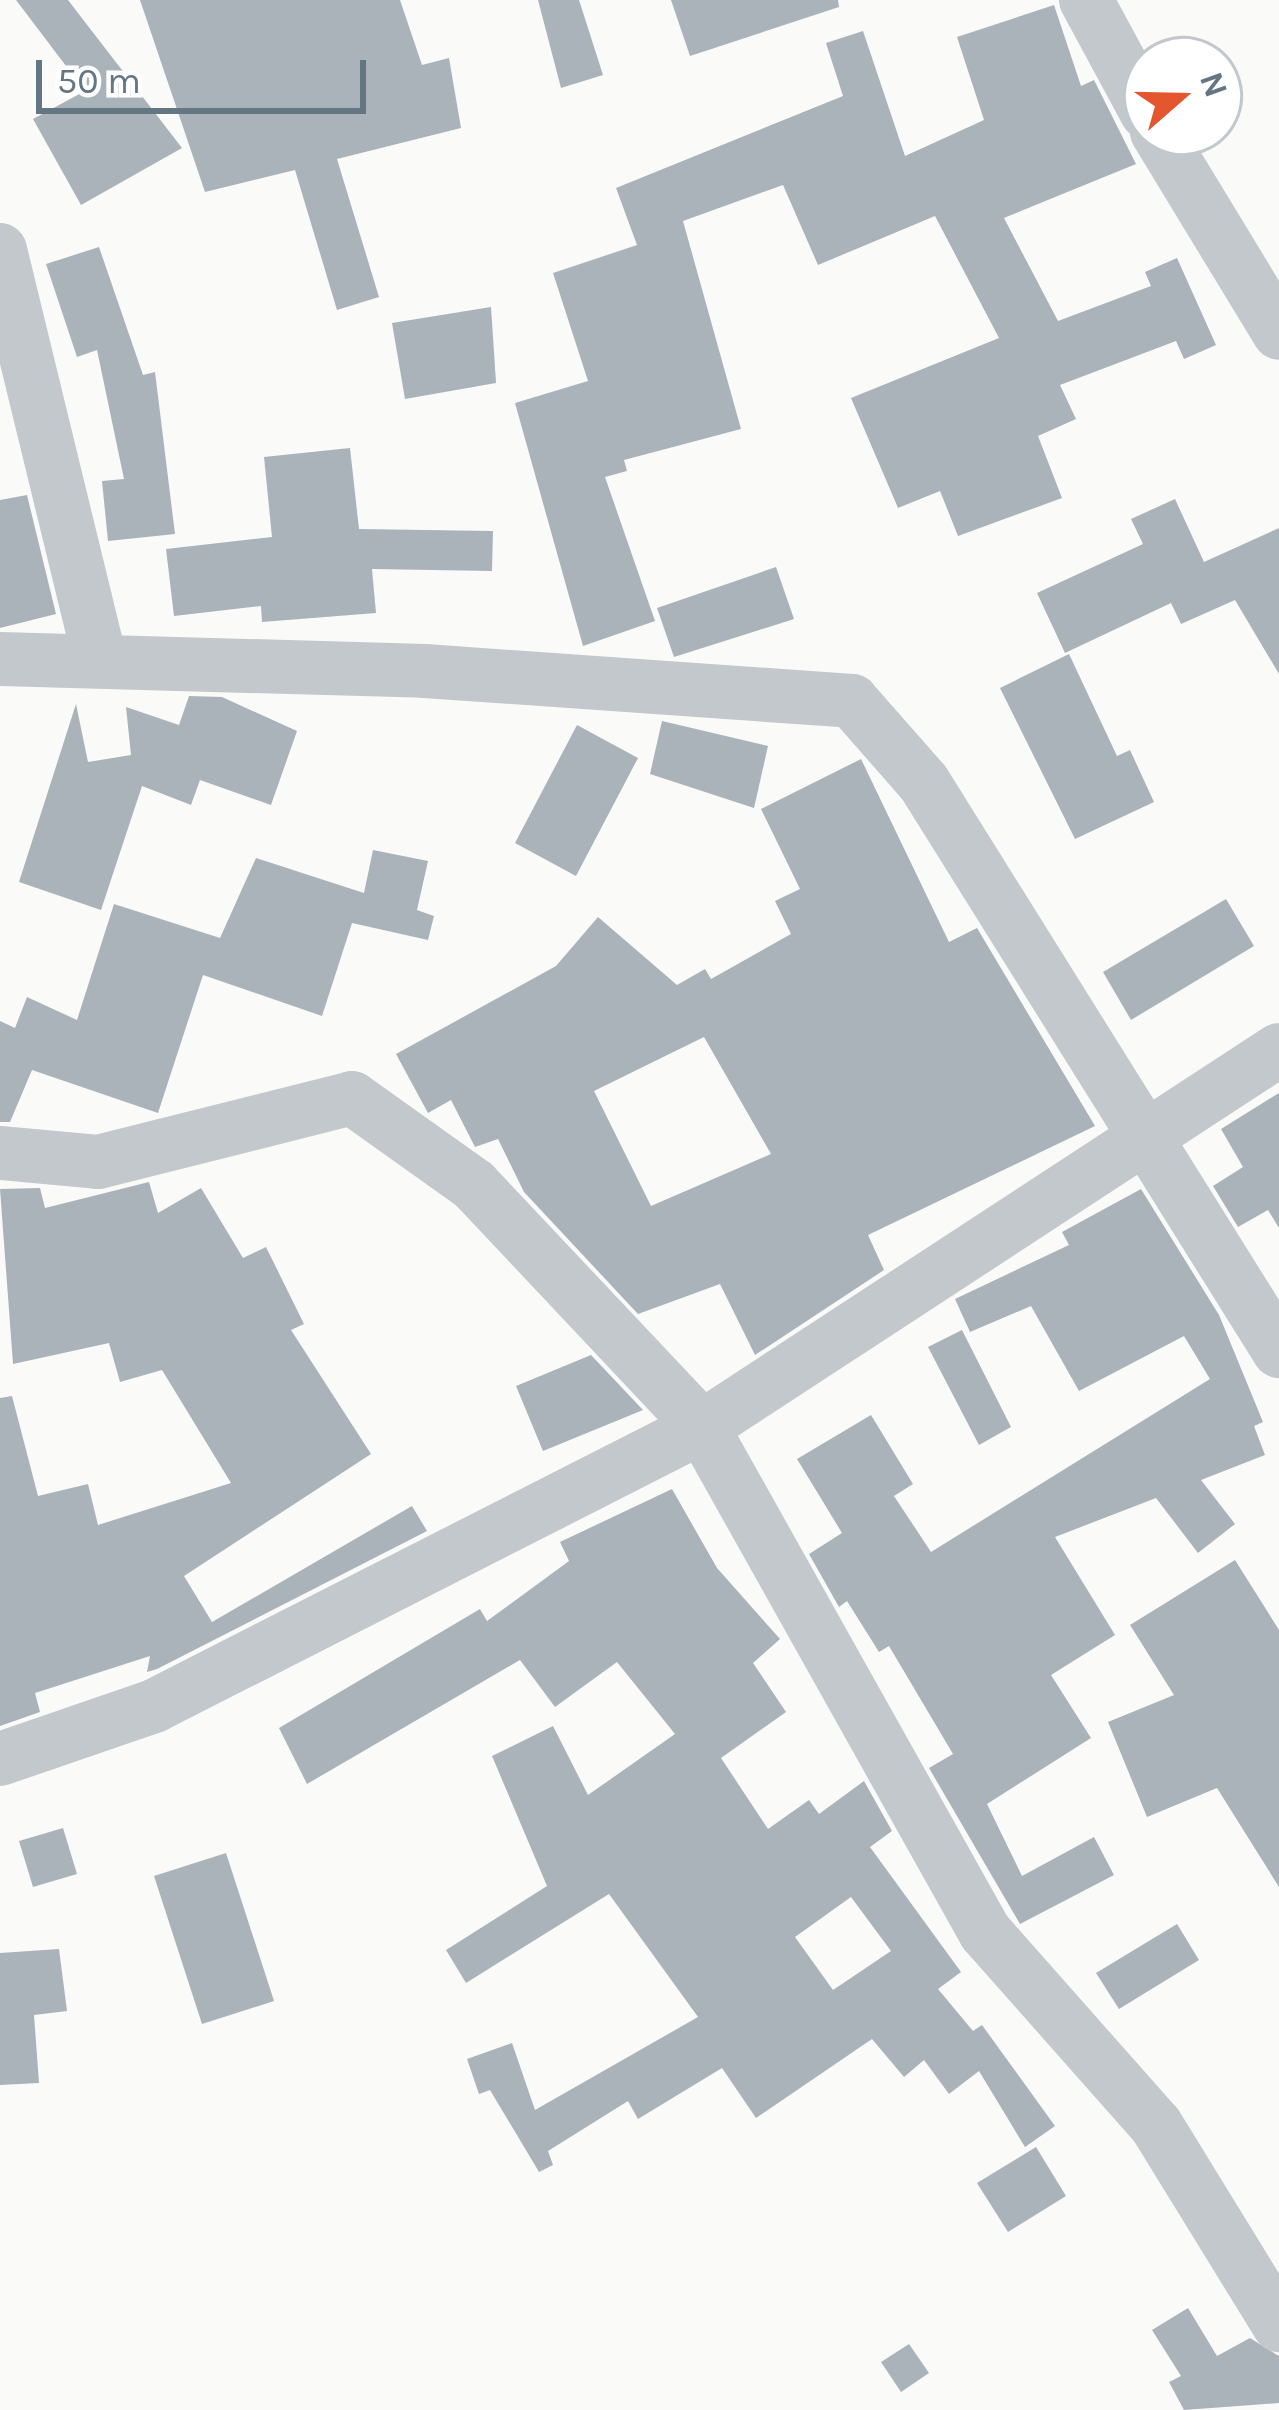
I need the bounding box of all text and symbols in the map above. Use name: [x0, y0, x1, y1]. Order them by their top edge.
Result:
scale bar: [42, 36, 372, 110]
north arrow: [1123, 36, 1243, 156]
text: 50 m: [57, 60, 141, 102]
text: N: [1192, 67, 1236, 102]

